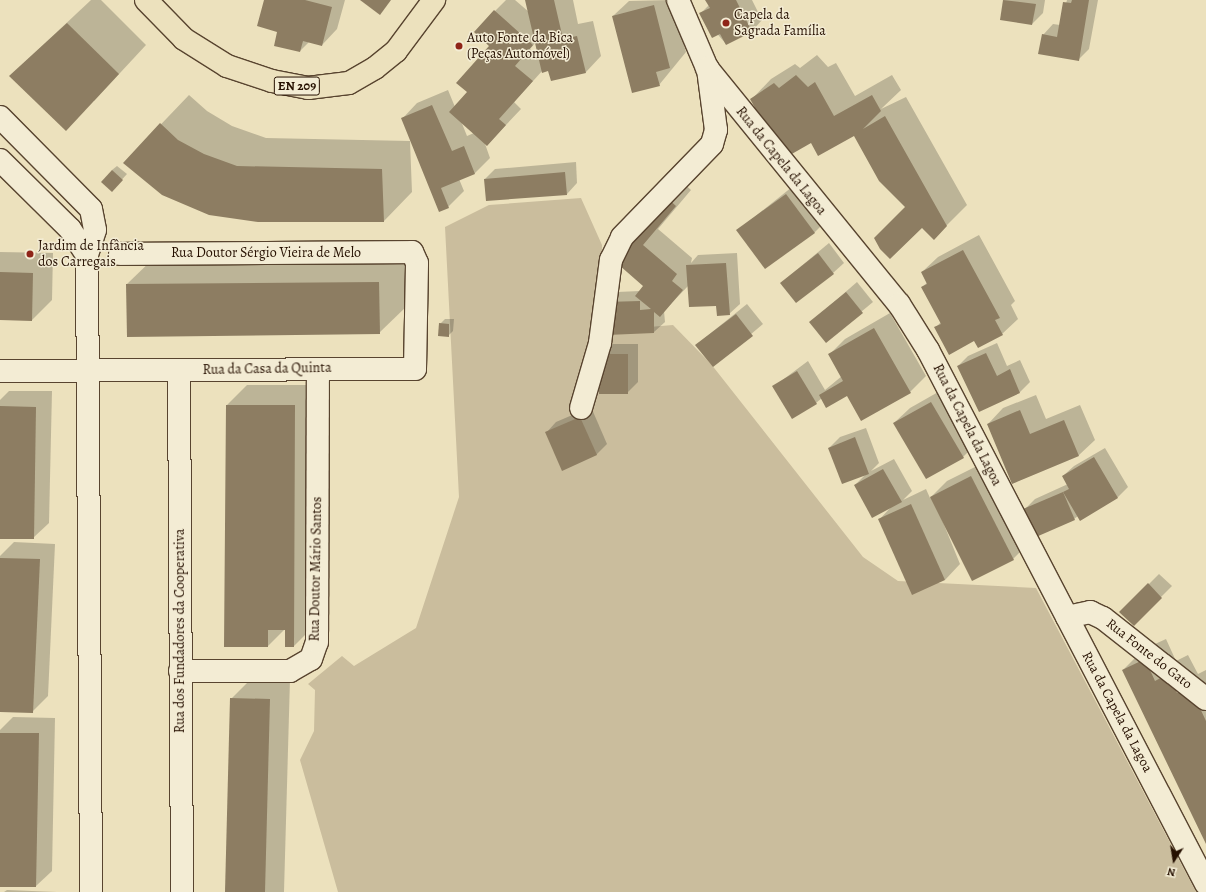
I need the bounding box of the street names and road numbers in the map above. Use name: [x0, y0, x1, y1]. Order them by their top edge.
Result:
road number: EN 209: [273, 75, 321, 97]
street label: Rua da Capela da Lagoa: [732, 103, 830, 219]
street label: Rua Doutor Sérgio Vieira de Melo: [171, 245, 361, 261]
street label: Rua da Casa da Quinta: [202, 359, 332, 379]
street label: Rua da Capela da Lagoa: [929, 361, 1005, 489]
street label: Rua Doutor Mário Santos: [306, 496, 326, 642]
street label: Rua dos Fundadores da Cooperativa: [172, 529, 188, 733]
street label: Rua Fonte do Gato: [1103, 615, 1195, 693]
street label: Rua da Capela da Lagoa: [1078, 649, 1156, 775]

